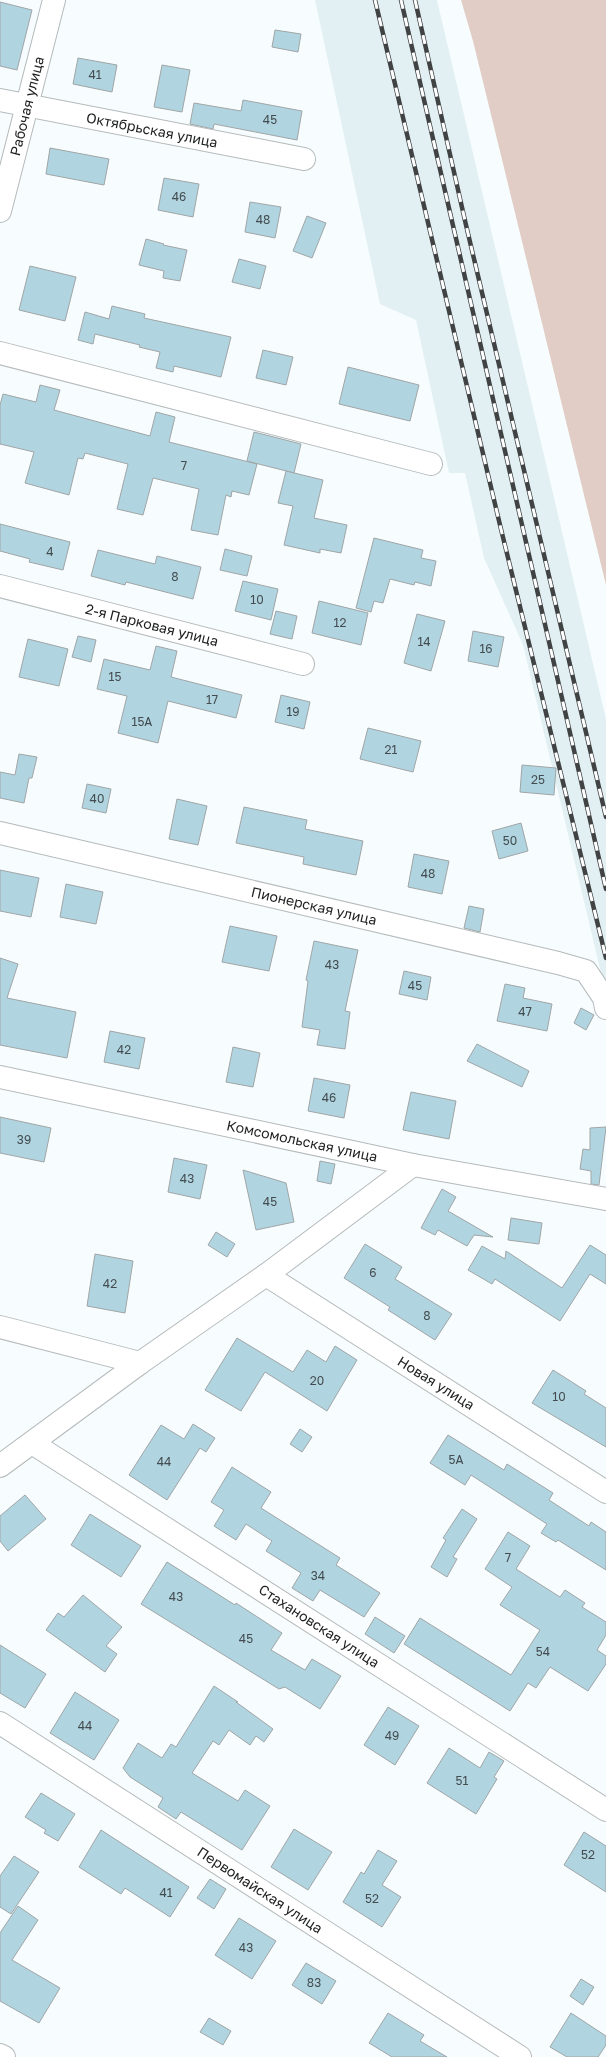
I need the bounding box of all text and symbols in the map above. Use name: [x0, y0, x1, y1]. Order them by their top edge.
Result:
street label: Рабочая улица: [6, 54, 47, 157]
house number: 41: [88, 67, 102, 82]
street label: Октябрьская улица: [85, 108, 219, 151]
house number: 45: [263, 112, 277, 127]
house number: 46: [172, 189, 186, 204]
house number: 48: [256, 212, 270, 227]
house number: 7: [181, 458, 187, 473]
house number: 4: [46, 544, 54, 559]
house number: 8: [171, 569, 179, 584]
house number: 10: [250, 592, 264, 607]
street label: 2-я Парковая улица: [84, 600, 220, 649]
house number: 12: [334, 615, 346, 630]
house number: 14: [417, 634, 431, 649]
house number: 16: [479, 641, 493, 656]
house number: 15: [109, 669, 121, 684]
house number: 17: [206, 692, 218, 707]
house number: 19: [286, 704, 300, 719]
house number: 15А: [132, 714, 152, 729]
house number: 21: [385, 742, 398, 757]
house number: 25: [531, 772, 545, 787]
house number: 40: [90, 791, 104, 806]
house number: 50: [503, 833, 517, 848]
house number: 48: [421, 866, 435, 881]
street label: Пионерская улица: [250, 883, 379, 928]
house number: 43: [325, 957, 339, 972]
house number: 45: [408, 978, 422, 993]
house number: 47: [518, 1004, 532, 1019]
house number: 42: [117, 1042, 131, 1057]
house number: 46: [322, 1090, 336, 1105]
street label: Комсомольская улица: [225, 1116, 379, 1165]
house number: 39: [17, 1132, 31, 1147]
house number: 43: [180, 1171, 194, 1186]
house number: 45: [263, 1194, 277, 1209]
house number: 6: [369, 1265, 377, 1280]
house number: 42: [103, 1276, 117, 1291]
house number: 8: [423, 1308, 431, 1323]
street label: Новая улица: [395, 1352, 478, 1413]
house number: 20: [310, 1373, 324, 1388]
house number: 10: [552, 1389, 566, 1404]
house number: 5А: [448, 1452, 464, 1467]
house number: 44: [157, 1454, 171, 1469]
house number: 7: [505, 1550, 511, 1565]
house number: 34: [311, 1568, 325, 1583]
street label: Стахановская улица: [256, 1580, 383, 1671]
house number: 43: [169, 1589, 183, 1604]
house number: 45: [239, 1631, 253, 1646]
house number: 54: [536, 1644, 550, 1659]
house number: 44: [78, 1718, 92, 1733]
house number: 49: [385, 1728, 399, 1743]
house number: 51: [456, 1773, 469, 1788]
street label: Первомайская улица: [194, 1843, 326, 1936]
house number: 52: [581, 1847, 595, 1862]
house number: 41: [159, 1885, 173, 1900]
house number: 52: [365, 1891, 379, 1906]
house number: 43: [239, 1940, 253, 1955]
house number: 83: [307, 1975, 321, 1990]

